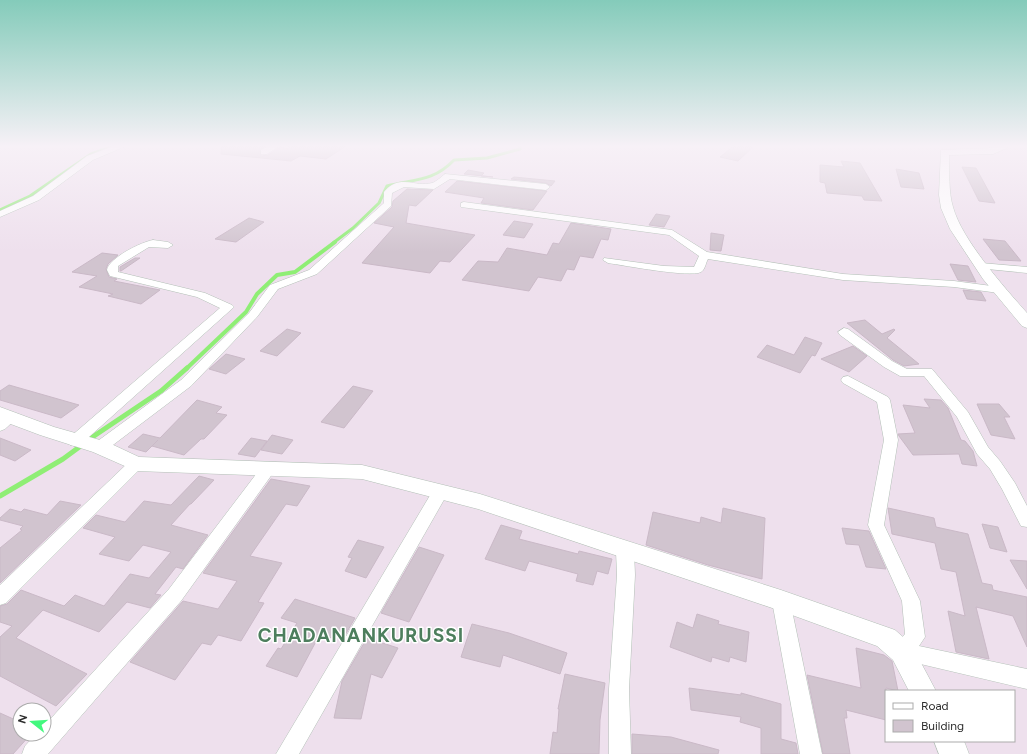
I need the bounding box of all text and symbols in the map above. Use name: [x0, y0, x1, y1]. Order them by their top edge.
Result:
district label: CHADANANKURUSSI: [258, 624, 464, 647]
legend: [885, 690, 1015, 742]
text: Road: [921, 699, 949, 713]
north arrow: [12, 702, 52, 742]
text: N: [15, 713, 30, 725]
text: Building: [921, 719, 964, 733]

